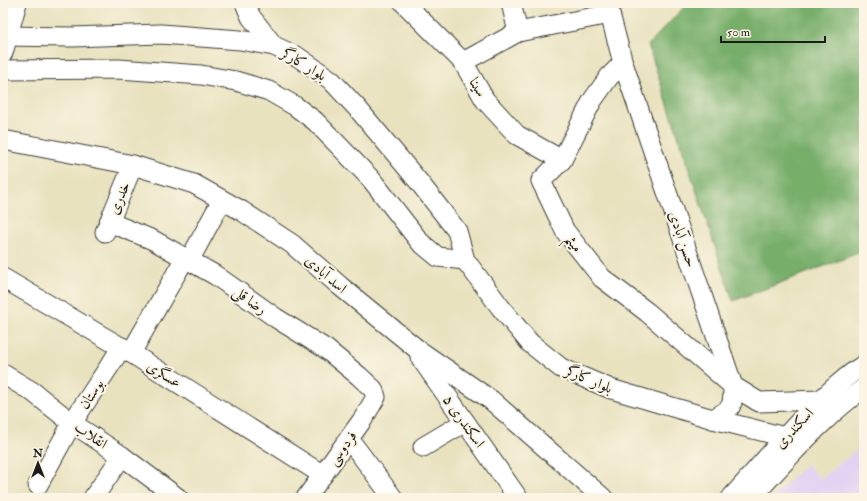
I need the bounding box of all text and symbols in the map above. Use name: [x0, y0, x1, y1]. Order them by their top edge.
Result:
scale bar: [721, 18, 825, 44]
text: 50 m: [727, 25, 751, 40]
street label: بلوار کارگر: [276, 42, 331, 85]
street label: سینا: [464, 74, 491, 100]
street label: خدری: [104, 179, 135, 217]
street label: حسن آبادی: [664, 208, 701, 270]
street label: میثم: [557, 230, 587, 259]
street label: اسد آبادی: [301, 251, 351, 298]
street label: رضا قلی: [228, 282, 271, 320]
street label: عسگری: [143, 357, 184, 392]
street label: بلوار کارگر: [560, 359, 616, 398]
street label: بوستان: [75, 375, 108, 413]
street label: اسکندری ۵: [438, 391, 489, 452]
street label: اسکندری: [771, 404, 818, 453]
street label: انقلاب: [70, 417, 111, 453]
street label: فردوسی: [323, 427, 362, 470]
north arrow: [18, 443, 58, 483]
text: N: [32, 447, 44, 460]

